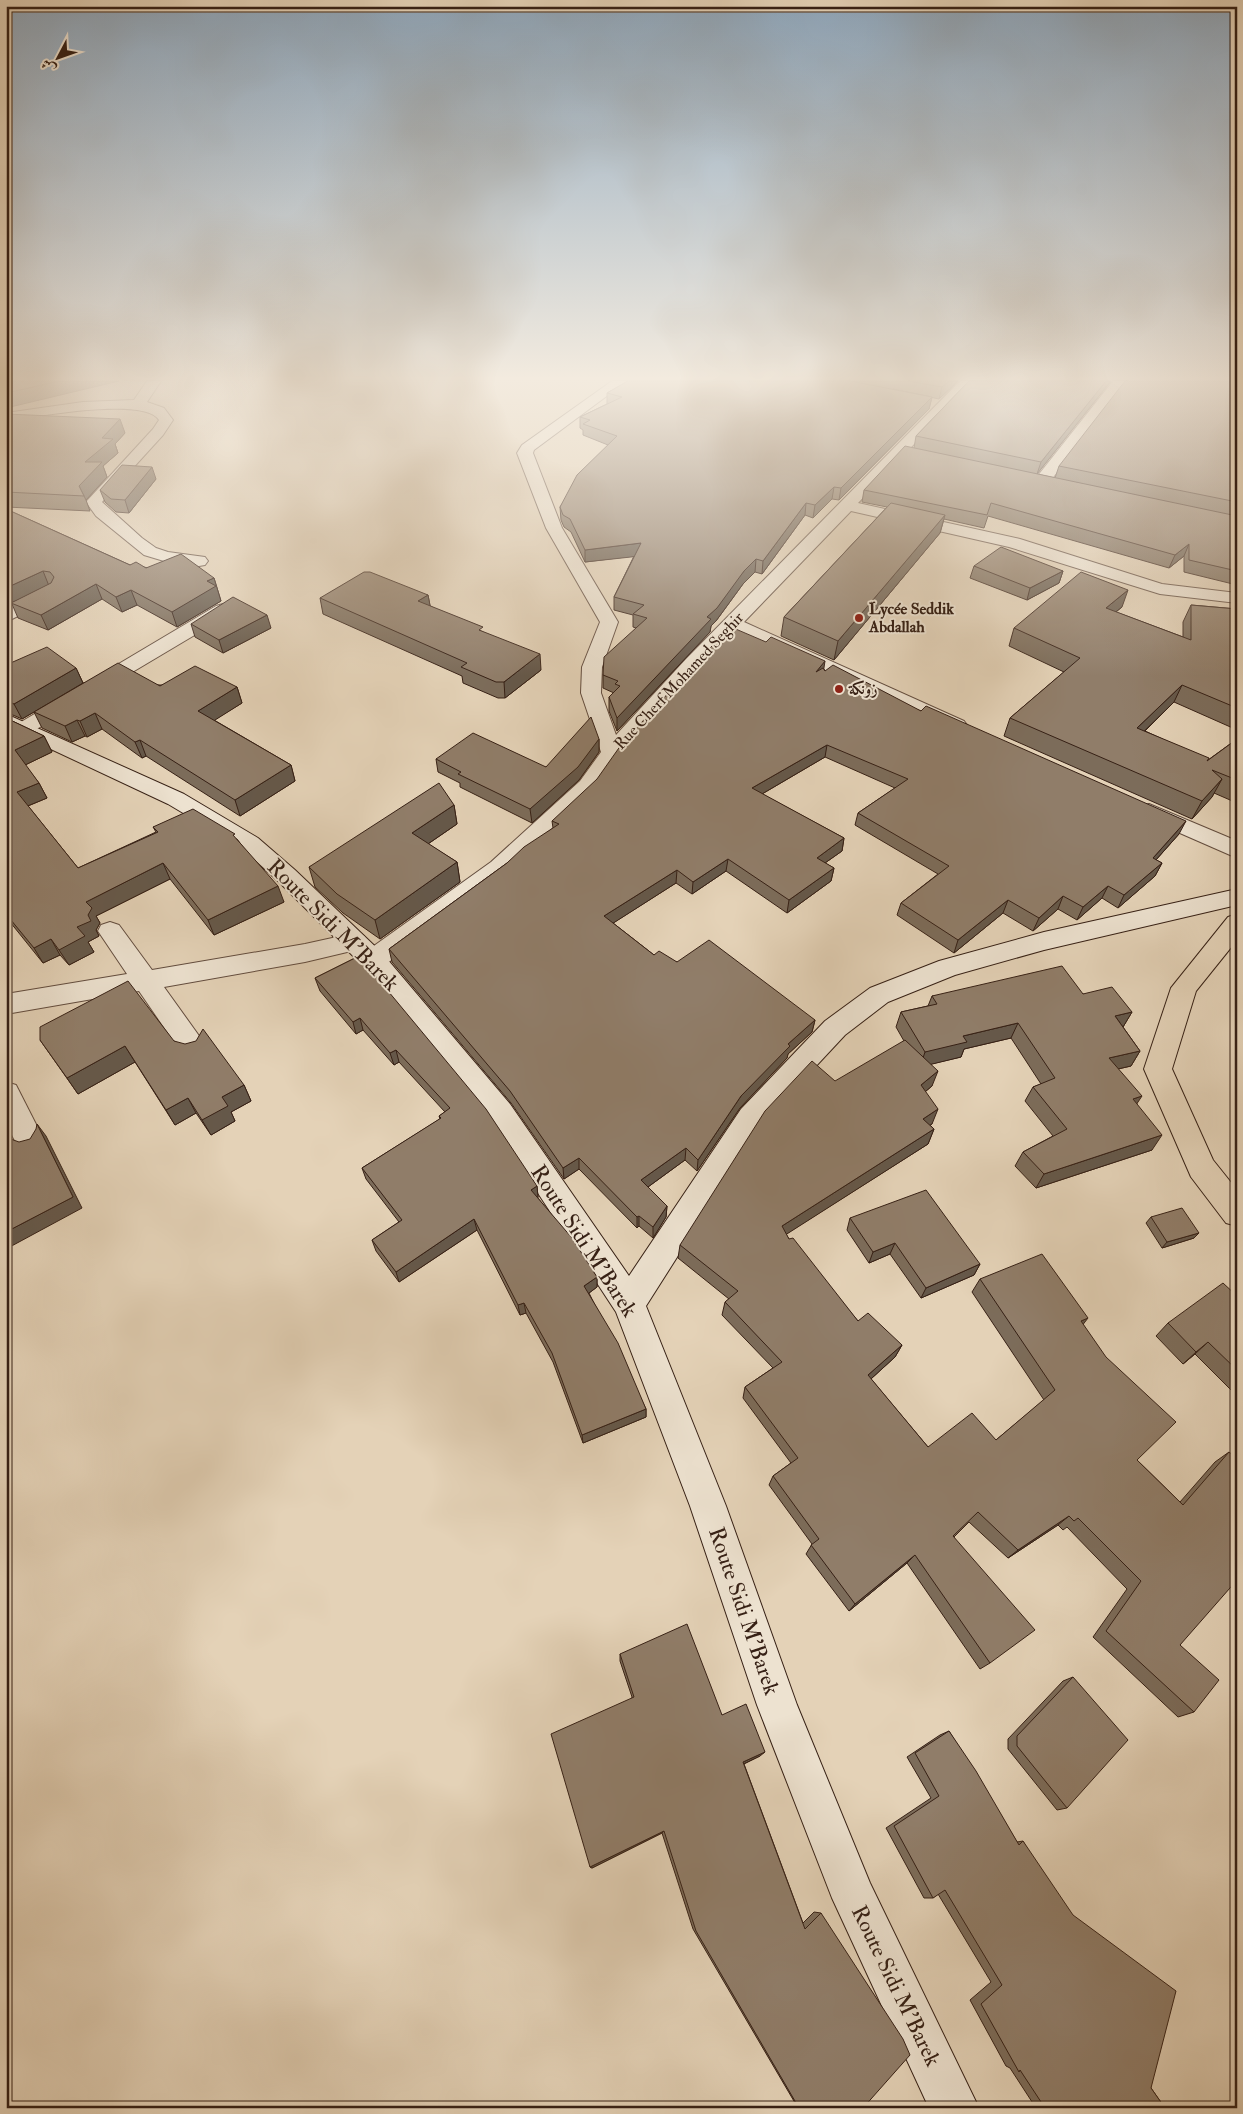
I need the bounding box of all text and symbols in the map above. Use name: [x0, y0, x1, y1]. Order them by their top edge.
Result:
north arrow: [32, 32, 82, 82]
text: ش: [38, 55, 60, 77]
place label: Lycée Seddik Abdallah: [868, 599, 954, 637]
street label: Rue Cherf Mohamed Seghir: [610, 608, 748, 754]
marker: Lycée Seddik Abdallah: [853, 612, 865, 624]
place label: زونكة: [848, 679, 878, 699]
marker: زونكة: [833, 683, 845, 695]
street label: Route Sidi M'Barek: [261, 853, 405, 997]
street label: Route Sidi M'Barek: [524, 1160, 644, 1323]
street label: Route Sidi M'Barek: [702, 1523, 786, 1699]
street label: Route Sidi M'Barek: [845, 1901, 947, 2072]

